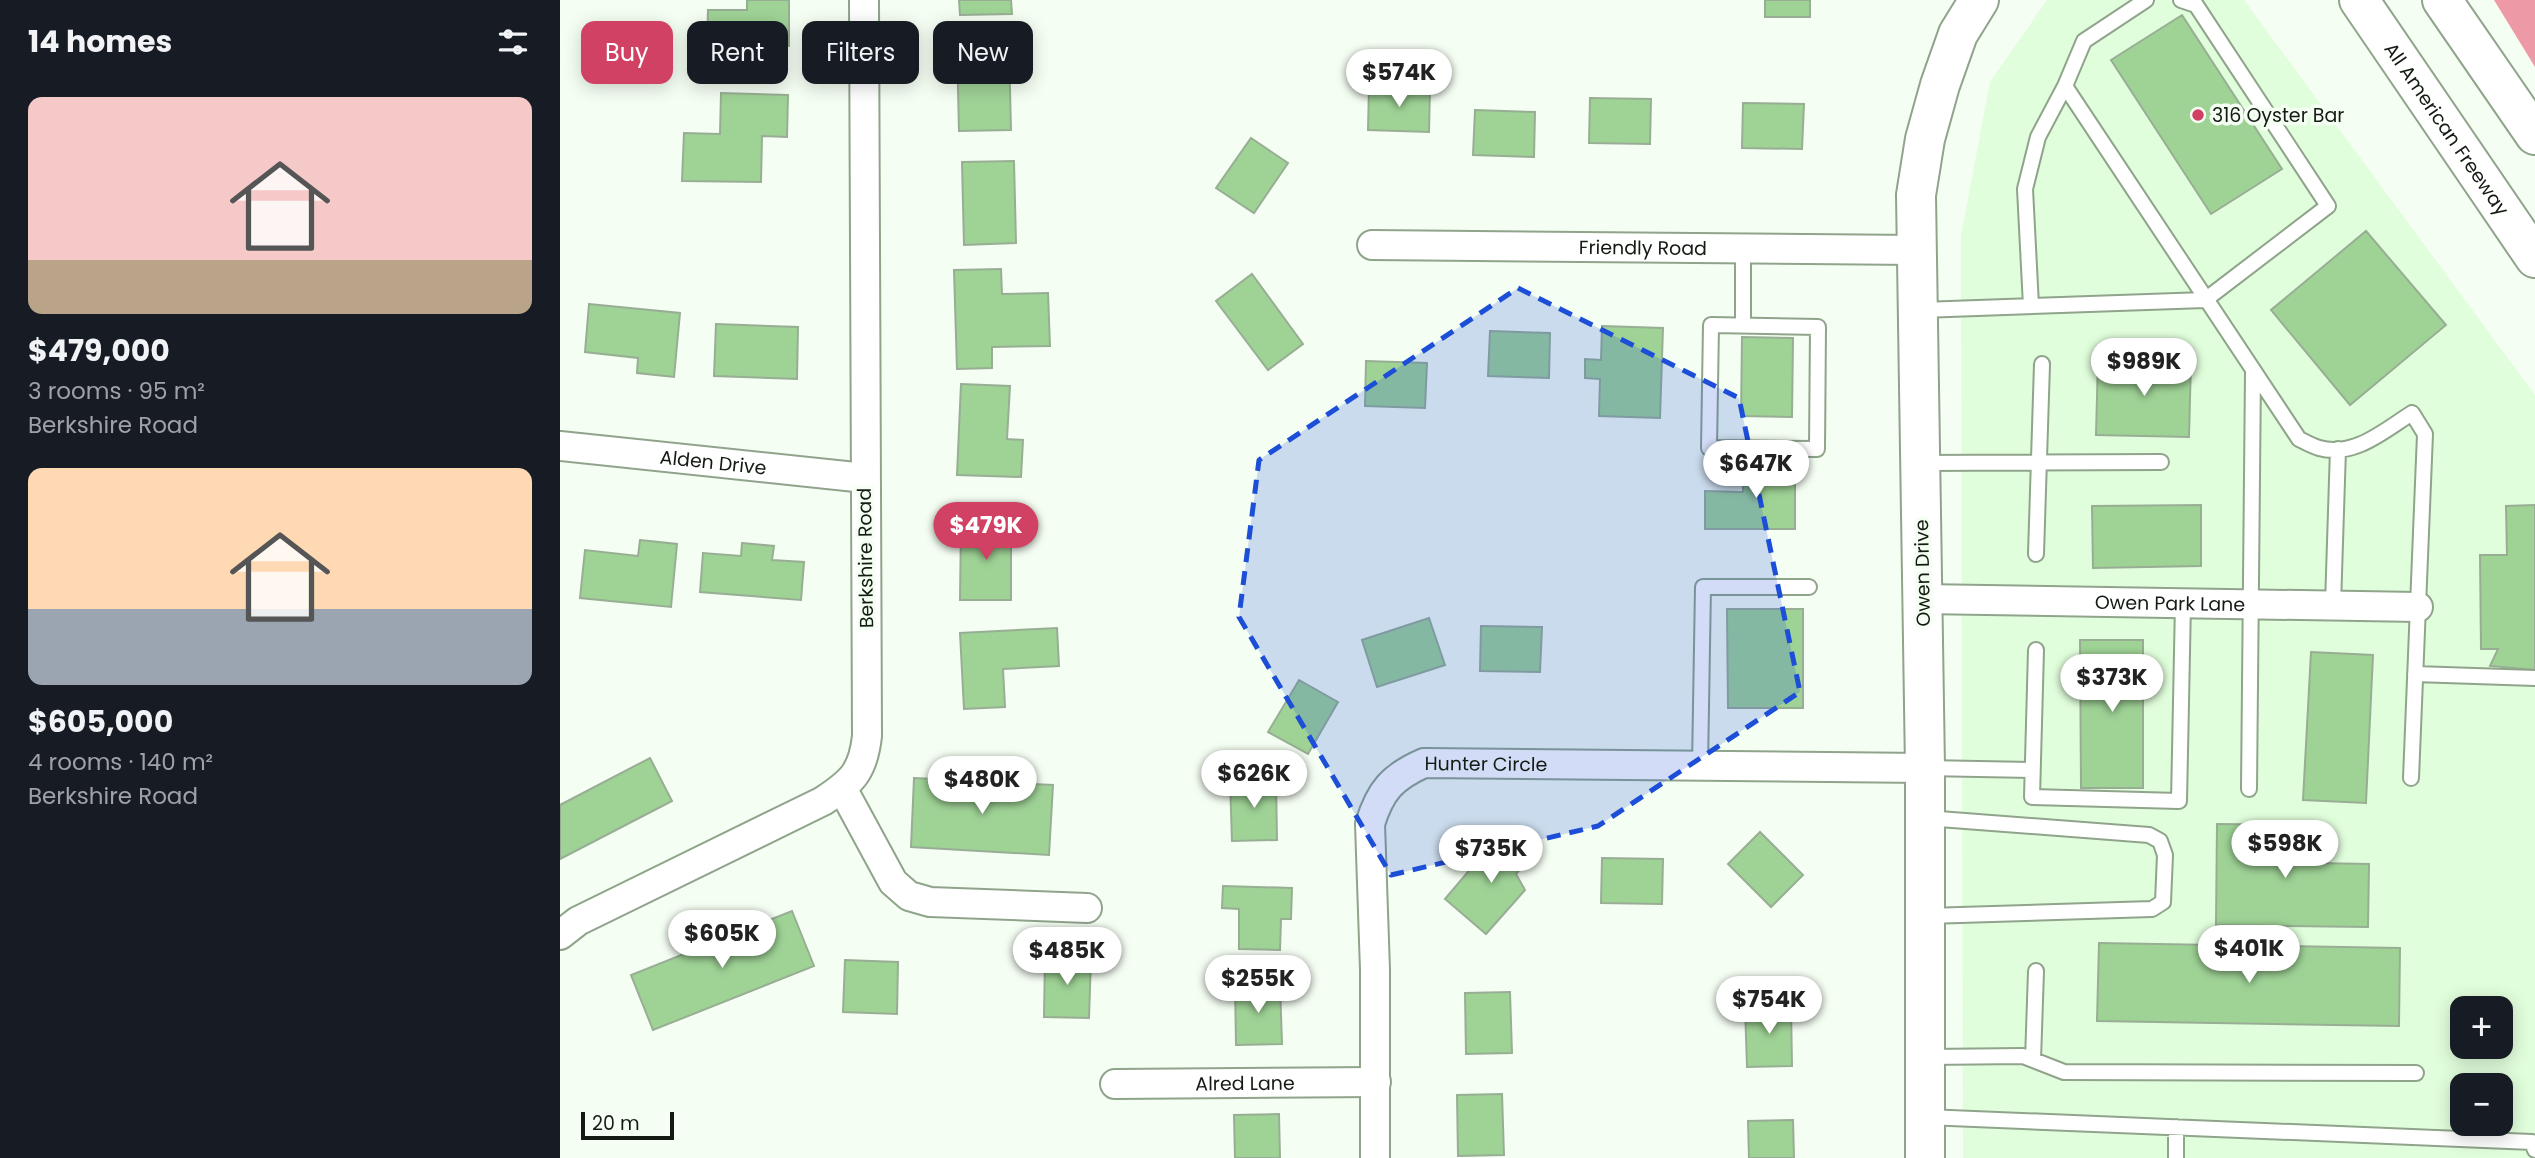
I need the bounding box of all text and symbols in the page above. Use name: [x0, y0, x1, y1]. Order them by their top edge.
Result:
text: 14 homes: [28, 20, 172, 63]
chip: Buy: [581, 21, 673, 84]
chip: Rent: [687, 21, 788, 84]
chip: Filters: [802, 21, 919, 84]
chip: New: [933, 21, 1033, 84]
icon: filters: [494, 23, 532, 61]
street label: All American Freeway: [2378, 37, 2515, 221]
pin: $574K: [1350, 50, 1448, 109]
text: $574K: [1362, 56, 1436, 88]
place label: 316 Oyster Bar: [2212, 102, 2344, 129]
marker: 316 Oyster Bar: [2190, 107, 2206, 123]
icon: home: [217, 143, 343, 269]
street label: Friendly Road: [1579, 234, 1707, 262]
text: $479,000: [28, 329, 170, 372]
pin: $989K: [2095, 338, 2193, 398]
text: $989K: [2107, 345, 2181, 377]
text: 3 rooms · 95 m²: [28, 375, 205, 407]
text: Berkshire Road: [28, 409, 198, 441]
pin: $647K: [1707, 440, 1805, 500]
street label: Alden Drive: [658, 444, 768, 482]
text: $647K: [1719, 447, 1793, 479]
street label: Berkshire Road: [851, 488, 880, 628]
pin: $479K: [937, 503, 1035, 562]
text: $479K: [949, 509, 1023, 541]
icon: home: [217, 514, 343, 640]
street label: Owen Drive: [1908, 519, 1937, 627]
street label: Owen Park Lane: [2095, 589, 2245, 618]
pin: $373K: [2063, 654, 2161, 714]
text: $373K: [2076, 661, 2148, 693]
text: $605,000: [28, 700, 173, 743]
text: 4 rooms · 140 m²: [28, 746, 213, 778]
pin: $626K: [1205, 750, 1303, 810]
street label: Hunter Circle: [1424, 750, 1547, 778]
pin: $480K: [933, 756, 1031, 816]
text: $626K: [1217, 757, 1291, 789]
text: $480K: [944, 763, 1020, 795]
text: Berkshire Road: [28, 780, 198, 812]
pin: $598K: [2236, 820, 2334, 880]
pin: $735K: [1442, 826, 1540, 885]
text: $598K: [2247, 827, 2323, 859]
text: $735K: [1455, 832, 1527, 864]
pin: $605K: [673, 911, 771, 970]
text: $605K: [684, 917, 760, 949]
pin: $401K: [2200, 926, 2298, 985]
pin: $485K: [1018, 928, 1116, 987]
text: $401K: [2214, 932, 2284, 964]
text: $485K: [1029, 934, 1105, 966]
pin: $255K: [1209, 956, 1307, 1015]
text: $255K: [1221, 962, 1295, 994]
pin: $754K: [1720, 976, 1818, 1036]
text: $754K: [1732, 983, 1806, 1015]
map controls: [2450, 996, 2513, 1136]
button: +: [2450, 996, 2513, 1059]
street label: Alred Lane: [1195, 1070, 1295, 1097]
button: −: [2450, 1073, 2513, 1136]
scale bar: [581, 1109, 674, 1141]
text: 20 m: [592, 1110, 640, 1137]

